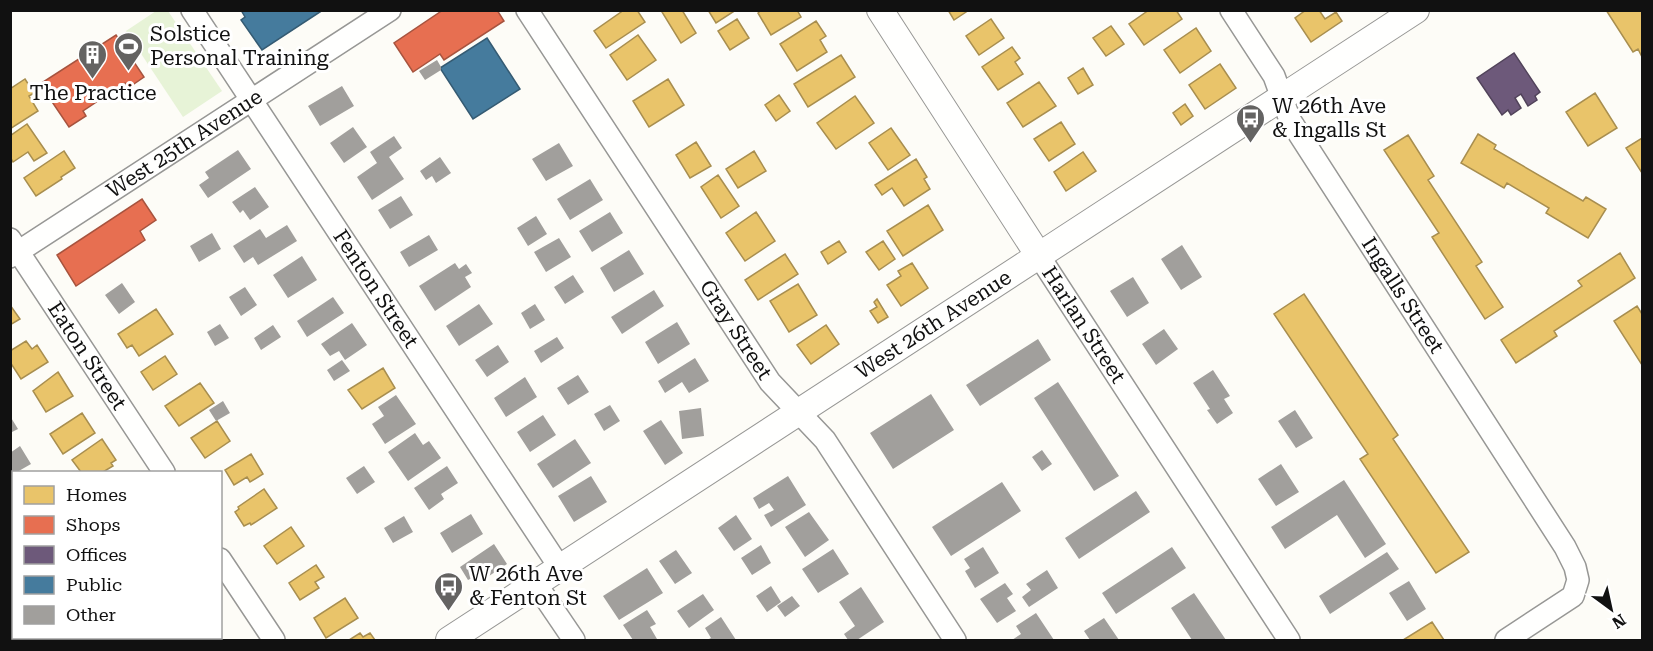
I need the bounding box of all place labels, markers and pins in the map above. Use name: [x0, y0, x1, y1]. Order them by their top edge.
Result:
place label: Solstice Personal Training: [150, 22, 329, 70]
sports icon: Solstice Personal Training: [113, 30, 145, 72]
building icon: The Practice: [77, 38, 109, 80]
place label: The Practice: [29, 81, 157, 105]
place label: W 26th Ave & Ingalls St: [1272, 94, 1387, 142]
bus stop icon: W 26th Ave & Ingalls St: [1235, 102, 1267, 144]
place label: W 26th Ave & Fenton St: [469, 562, 587, 610]
bus stop icon: W 26th Ave & Fenton St: [432, 570, 464, 612]

